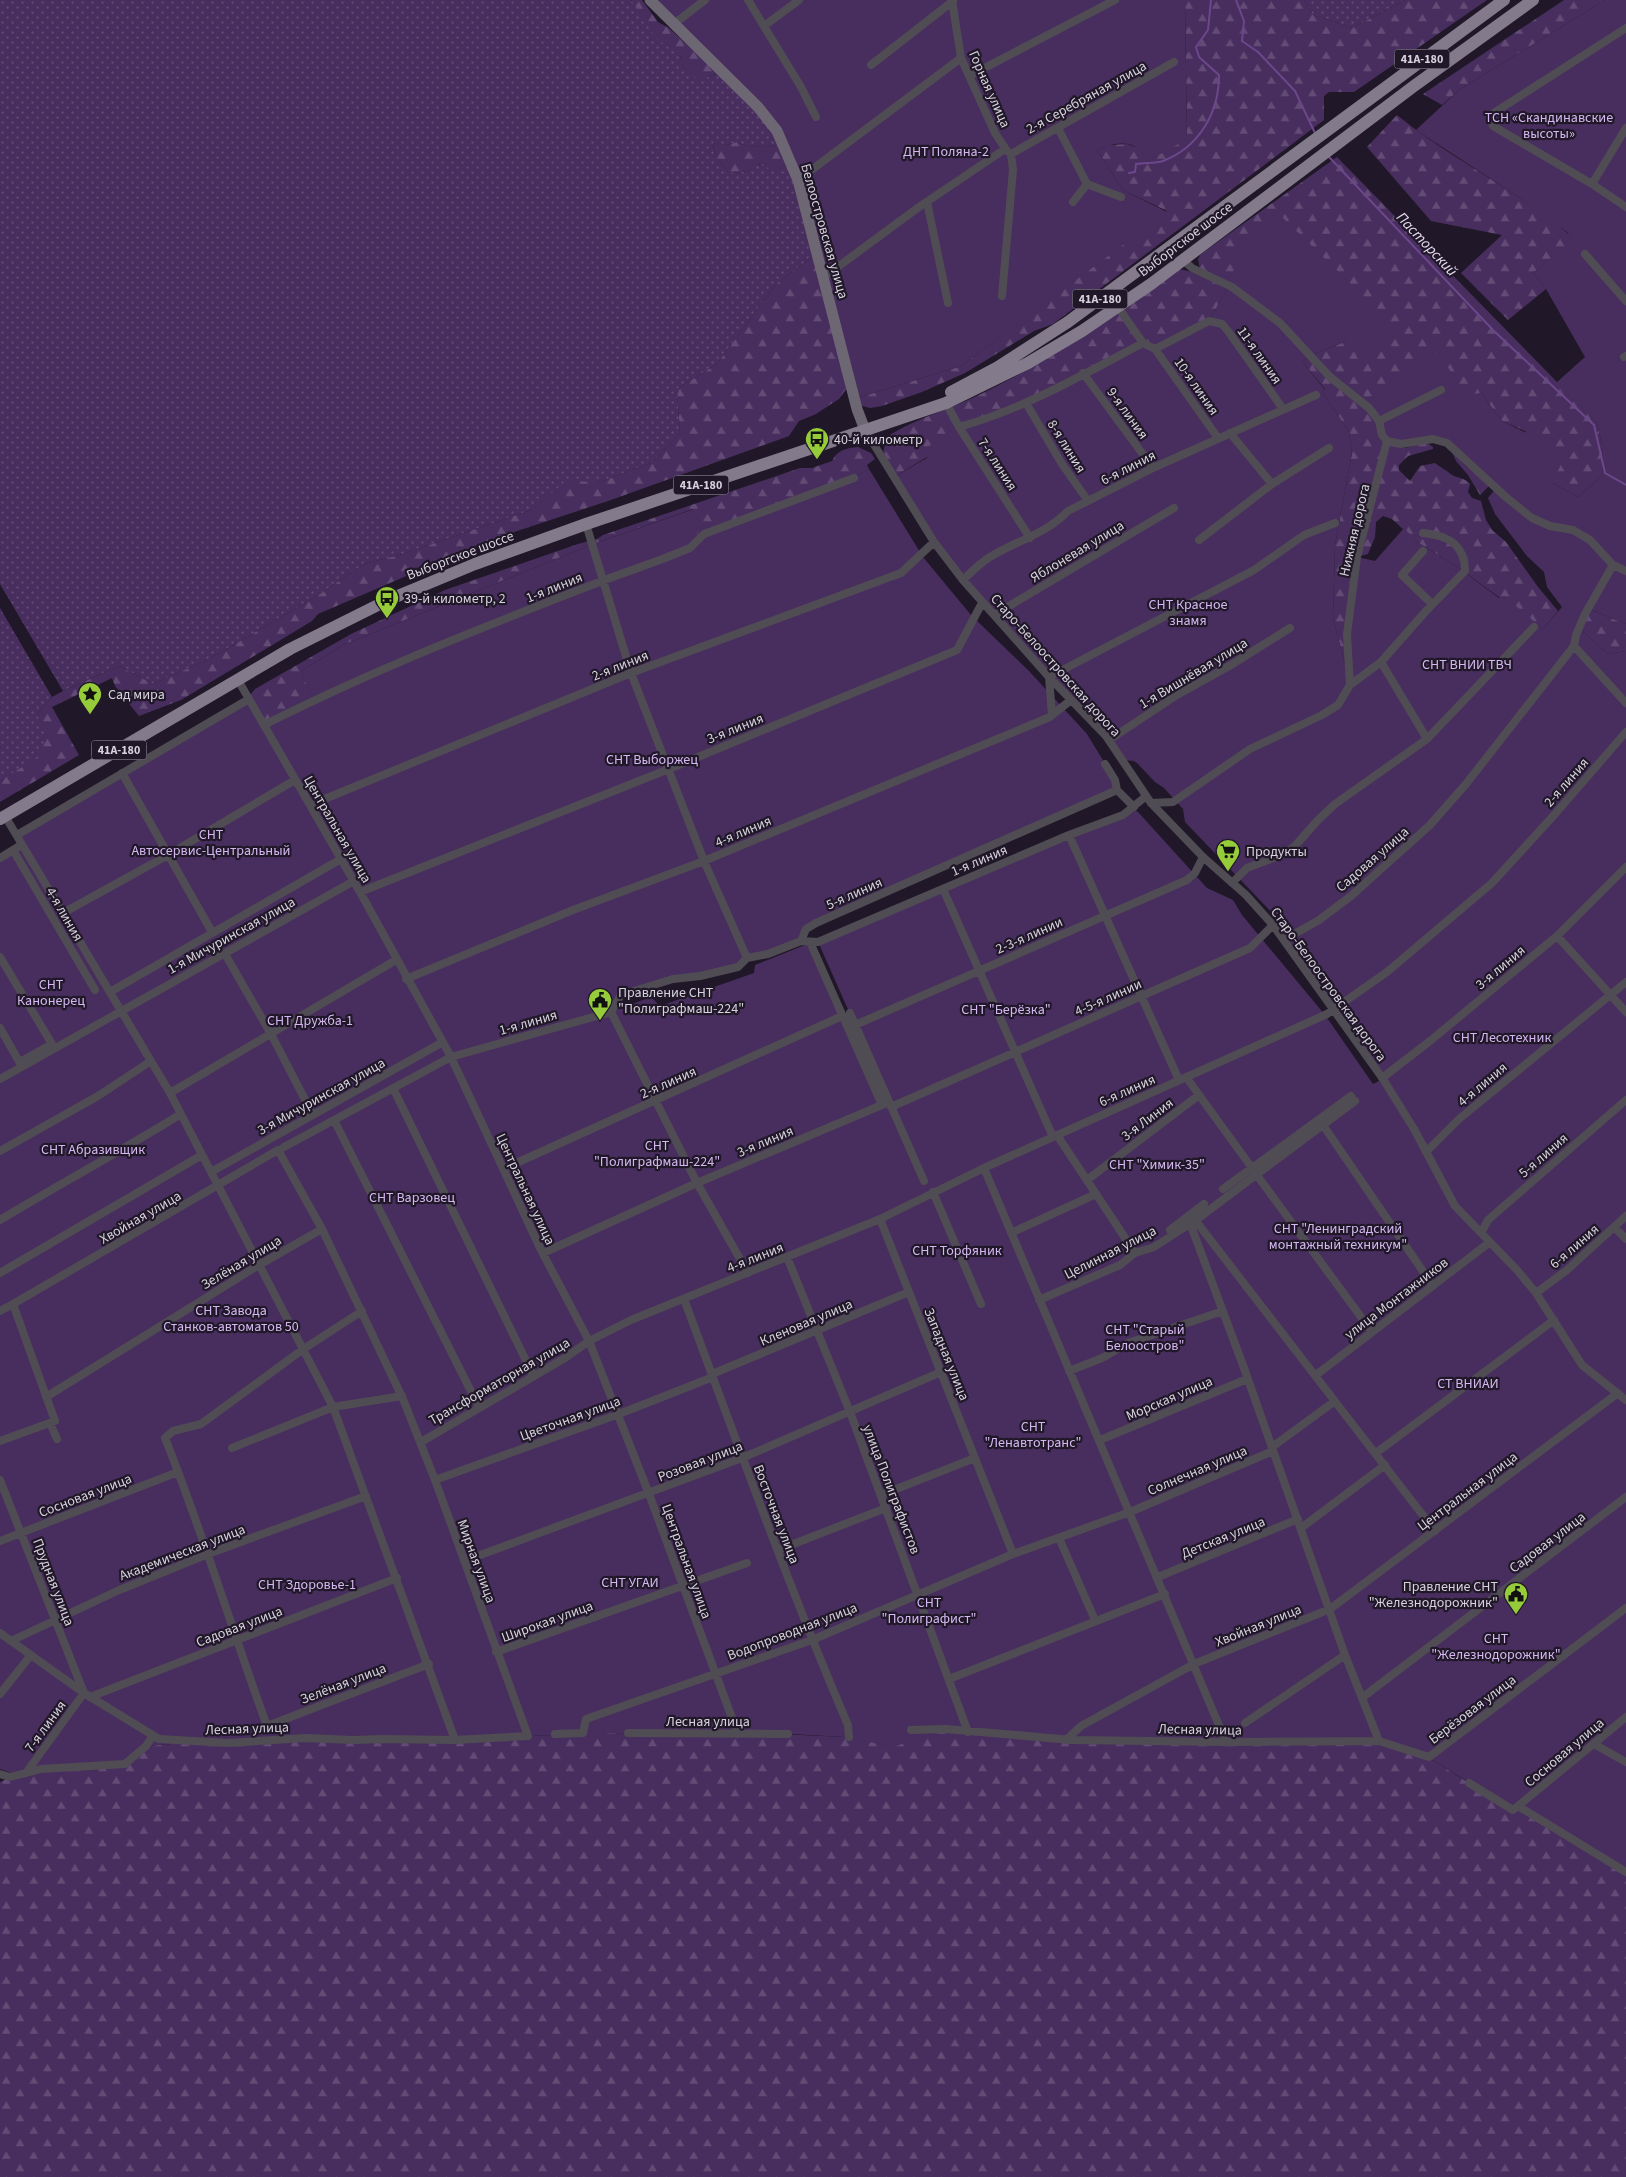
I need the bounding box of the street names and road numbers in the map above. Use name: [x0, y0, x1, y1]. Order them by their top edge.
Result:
street label: Горная улица: [963, 48, 1015, 131]
road number: 41А-180: [1394, 50, 1450, 68]
street label: 2-я Серебряная улица: [1023, 56, 1150, 139]
street label: Белоостровская улица: [795, 161, 853, 301]
street label: Выборгское шоссе: [1134, 198, 1237, 282]
road number: 41А-180: [1072, 290, 1128, 308]
street label: 11-я линия: [1232, 323, 1286, 389]
street label: 10-я линия: [1169, 354, 1223, 420]
street label: 9-я линия: [1102, 384, 1153, 444]
street label: 8-я линия: [1042, 416, 1090, 477]
street label: 7-я линия: [973, 434, 1022, 495]
street label: 6-я линия: [1097, 445, 1160, 490]
road number: 41А-180: [674, 476, 728, 494]
street label: Нижняя дорога: [1335, 482, 1375, 579]
street label: Яблоневая улица: [1027, 516, 1128, 588]
street label: Выборгское шоссе: [404, 526, 517, 586]
street label: 1-я линия: [523, 568, 586, 608]
street label: Старо-Белоостровская дорога: [985, 590, 1125, 742]
street label: 1-я Вишнёвая улица: [1135, 633, 1252, 714]
street label: 2-я линия: [589, 646, 652, 686]
street label: 3-я линия: [704, 709, 767, 749]
road number: 41А-180: [92, 740, 146, 760]
street label: 2-я линия: [1540, 754, 1594, 812]
street label: Центральная улица: [298, 772, 376, 887]
street label: 4-я линия: [712, 811, 775, 853]
street label: Садовая улица: [1332, 822, 1414, 897]
street label: 1-я линия: [948, 840, 1011, 882]
street label: 5-я линия: [823, 873, 886, 915]
street label: 4-я линия: [41, 884, 88, 945]
street label: 1-я Мичуринская улица: [164, 892, 299, 979]
street label: Старо-Белоостровская дорога: [1265, 903, 1391, 1066]
street label: 2-3-я линии: [993, 912, 1066, 960]
street label: 3-я линия: [1471, 941, 1530, 995]
street label: 4-5-я линии: [1072, 974, 1145, 1022]
street label: 1-я линия: [497, 1005, 560, 1041]
street label: 3-я Мичуринская улица: [254, 1053, 389, 1140]
street label: 4-я линия: [1453, 1058, 1512, 1112]
street label: 2-я линия: [637, 1062, 700, 1104]
street label: 6-я линия: [1096, 1070, 1159, 1112]
street label: 3-я Линия: [1117, 1093, 1178, 1146]
street label: 3-я линия: [734, 1121, 797, 1163]
street label: 5-я линия: [1515, 1129, 1573, 1183]
street label: Центральная улица: [490, 1130, 560, 1248]
street label: Хвойная улица: [96, 1186, 185, 1249]
street label: 6-я линия: [1546, 1220, 1604, 1274]
street label: Целинная улица: [1061, 1221, 1160, 1285]
street label: Зелёная улица: [198, 1231, 286, 1295]
street label: 4-я линия: [724, 1238, 787, 1278]
street label: улица Монтажников: [1341, 1253, 1453, 1344]
street label: Кленовая улица: [757, 1294, 856, 1351]
street label: Западная улица: [918, 1305, 974, 1404]
street label: Трансформаторная улица: [425, 1333, 574, 1431]
street label: Морская улица: [1123, 1372, 1216, 1426]
street label: Цветочная улица: [517, 1391, 623, 1446]
street label: улица Полиграфистов: [857, 1422, 925, 1557]
street label: Розовая улица: [655, 1437, 746, 1487]
street label: Солнечная улица: [1144, 1441, 1250, 1501]
street label: Центральная улица: [1413, 1447, 1522, 1536]
street label: Восточная улица: [748, 1462, 804, 1567]
street label: Сосновая улица: [36, 1469, 135, 1523]
street label: Центральная улица: [656, 1501, 716, 1622]
street label: Садовая улица: [1505, 1507, 1590, 1578]
street label: Детская улица: [1178, 1512, 1268, 1564]
street label: Мирная улица: [452, 1517, 500, 1606]
street label: Академическая улица: [116, 1520, 248, 1586]
street label: Прудная улица: [27, 1536, 79, 1629]
street label: Широкая улица: [499, 1596, 596, 1648]
street label: Водопроводная улица: [724, 1598, 860, 1666]
street label: Хвойная улица: [1212, 1600, 1305, 1652]
street label: Садовая улица: [193, 1601, 285, 1653]
street label: Зелёная улица: [297, 1658, 389, 1710]
street label: Берёзовая улица: [1425, 1670, 1520, 1749]
street label: 7-я линия: [20, 1697, 71, 1757]
street label: Лесная улица: [666, 1712, 750, 1732]
street label: Сосновая улица: [1521, 1714, 1609, 1792]
street label: Лесная улица: [205, 1718, 289, 1740]
street label: Лесная улица: [1158, 1719, 1242, 1741]

